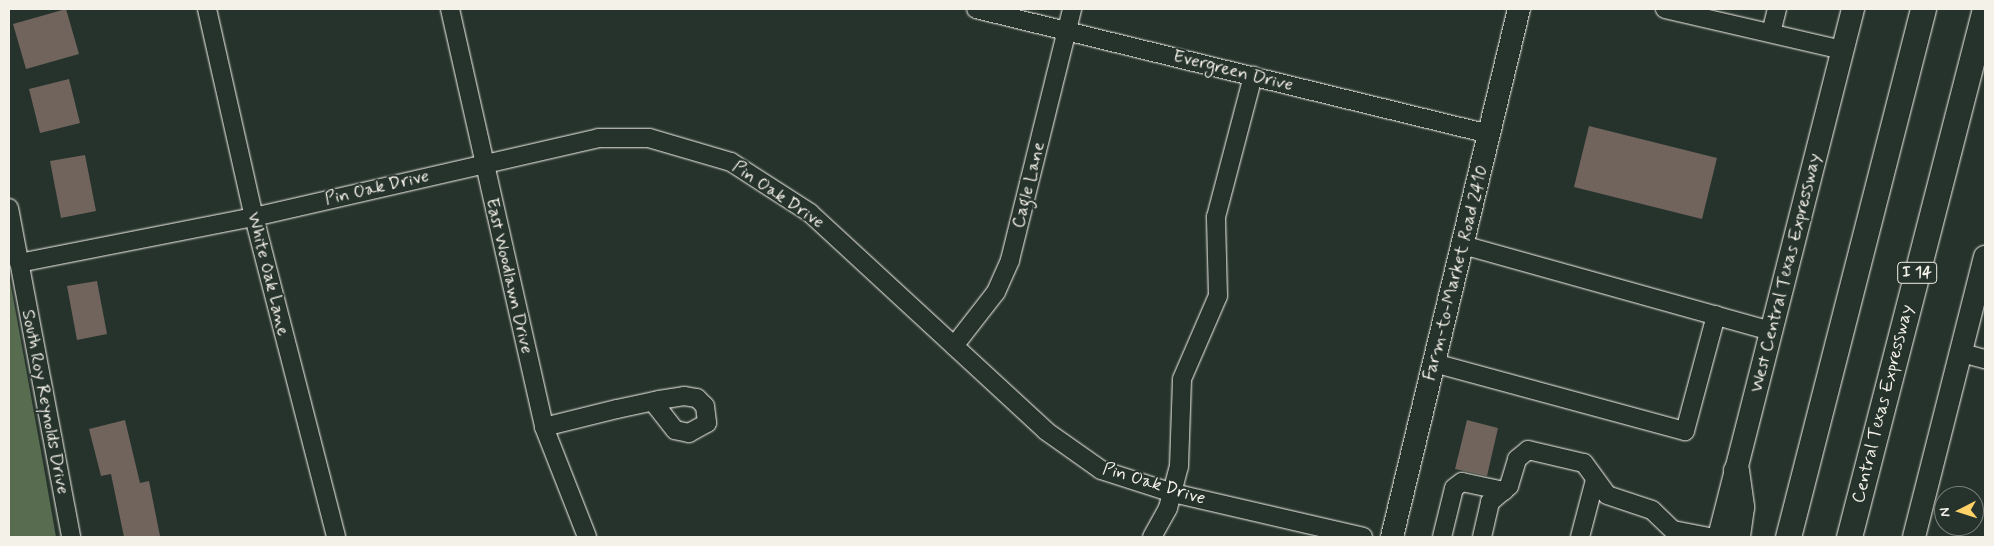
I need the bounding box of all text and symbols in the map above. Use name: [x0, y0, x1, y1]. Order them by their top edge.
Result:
street label: Evergreen Drive: [1171, 46, 1295, 96]
street label: Cagle Lane: [1008, 141, 1050, 229]
street label: West Central Texas Expressway: [1745, 150, 1827, 396]
street label: Pin Oak Drive: [729, 157, 827, 233]
street label: Farm-to-Market Road 2410: [1419, 163, 1493, 383]
street label: Pin Oak Drive: [324, 166, 430, 210]
street label: East Woodlawn Drive: [481, 197, 537, 355]
street label: White Oak Lane: [242, 211, 294, 337]
road number: I 14: [1897, 260, 1937, 286]
street label: Central Texas Expressway: [1847, 301, 1919, 507]
street label: South Roy Reynolds Drive: [16, 306, 74, 498]
street label: Pin Oak Drive: [1101, 459, 1207, 509]
north arrow: [1934, 486, 1984, 536]
text: N: [1936, 507, 1954, 518]

